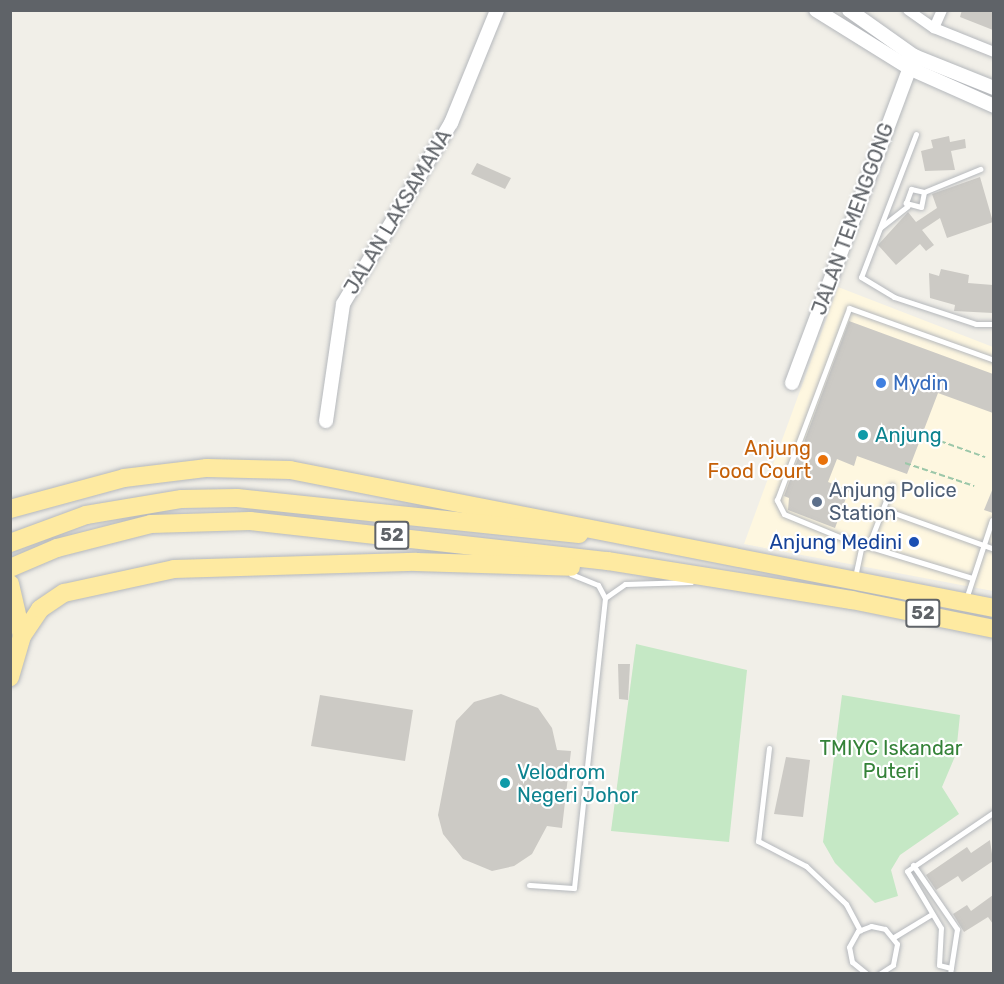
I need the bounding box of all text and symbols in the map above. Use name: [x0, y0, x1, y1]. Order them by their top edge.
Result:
street label: JALAN TEMENGGONG: [807, 119, 899, 319]
street label: JALAN LAKSAMANA: [339, 125, 457, 299]
place label: Mydin: [893, 371, 948, 395]
marker: Mydin: [874, 376, 888, 390]
place label: Anjung: [875, 423, 942, 447]
marker: Anjung: [856, 428, 870, 442]
place label: Anjung Food Court: [708, 436, 811, 483]
marker: Anjung Food Court: [816, 453, 830, 467]
place label: Anjung Police Station: [829, 478, 957, 525]
marker: Anjung Police Station: [810, 495, 824, 509]
road number: 52: [374, 520, 410, 550]
place label: Anjung Medini: [770, 530, 902, 554]
marker: Anjung Medini: [907, 535, 921, 549]
road number: 52: [905, 598, 941, 628]
park label: TMIYC Iskandar Puteri: [820, 737, 962, 784]
place label: Velodrom Negeri Johor: [517, 760, 638, 807]
marker: Velodrom Negeri Johor: [498, 776, 512, 790]

